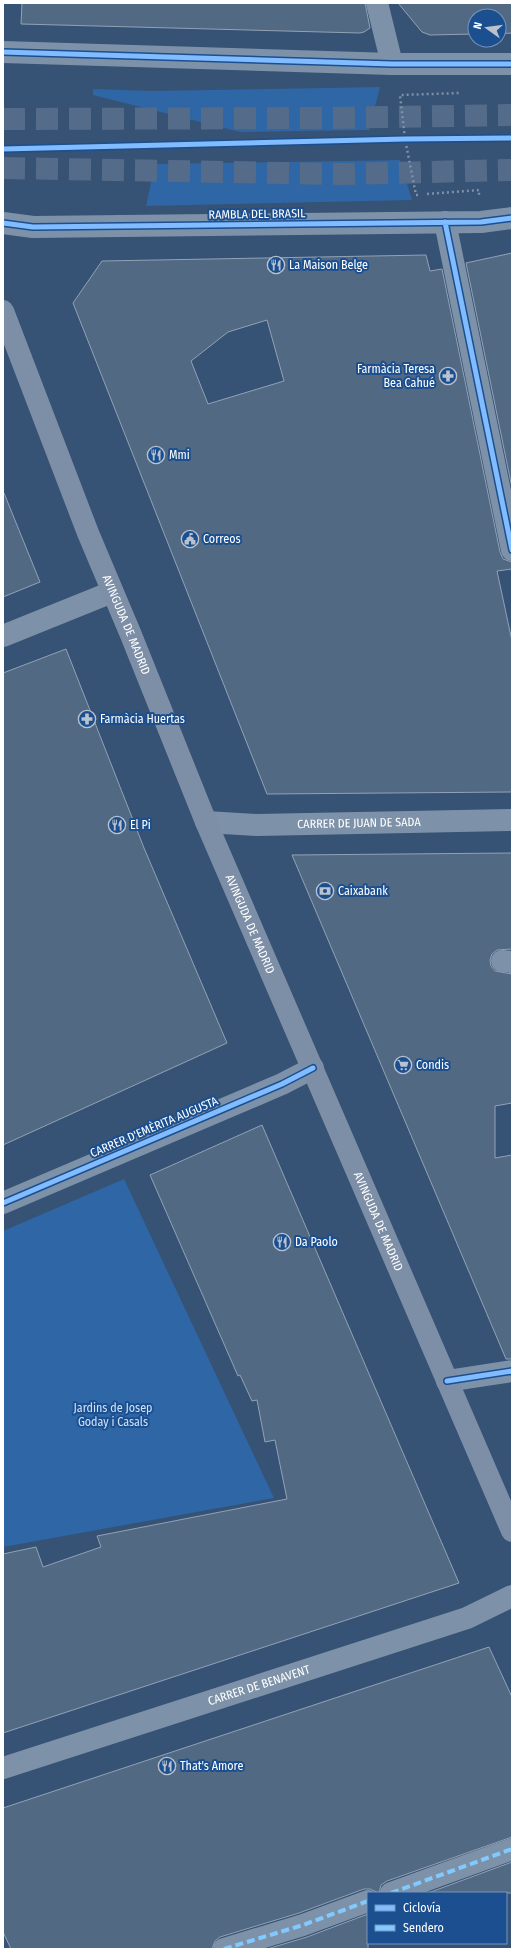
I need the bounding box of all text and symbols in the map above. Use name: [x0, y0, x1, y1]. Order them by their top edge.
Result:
north arrow: [467, 8, 507, 48]
text: N: [471, 21, 485, 30]
street label: RAMBLA DEL BRASIL: [208, 206, 306, 222]
restaurant icon: La Maison Belge: [266, 255, 286, 275]
place label: La Maison Belge: [289, 258, 368, 272]
place label: Farmàcia Teresa Bea Cahué: [357, 362, 435, 390]
pharmacy icon: Farmàcia Teresa Bea Cahué: [438, 366, 458, 386]
restaurant icon: Mmi: [146, 445, 166, 465]
place label: Mmi: [169, 448, 190, 462]
public building icon: Correos: [180, 529, 200, 549]
place label: Correos: [203, 532, 241, 546]
street label: AVINGUDA DE MADRID: [99, 573, 153, 677]
pharmacy icon: Farmàcia Huertas: [77, 709, 97, 729]
place label: Farmàcia Huertas: [100, 712, 185, 726]
restaurant icon: El Pi: [107, 815, 127, 835]
street label: CARRER DE JUAN DE SADA: [297, 815, 421, 831]
place label: El Pi: [130, 818, 151, 832]
street label: AVINGUDA DE MADRID: [222, 872, 278, 976]
bank icon: Caixabank: [315, 881, 335, 901]
place label: Caixabank: [338, 884, 388, 898]
supermarket icon: Condis: [393, 1055, 413, 1075]
place label: Condis: [416, 1058, 449, 1072]
street label: CARRER D'EMÈRITA AUGUSTA: [88, 1093, 221, 1160]
street label: AVINGUDA DE MADRID: [351, 1170, 406, 1273]
restaurant icon: Da Paolo: [272, 1232, 292, 1252]
place label: Da Paolo: [295, 1235, 338, 1249]
park label: Jardins de Josep Goday i Casals: [74, 1401, 152, 1429]
street label: CARRER DE BENAVENT: [206, 1662, 312, 1708]
restaurant icon: That's Amore: [157, 1756, 177, 1776]
place label: That's Amore: [180, 1759, 243, 1773]
legend: [367, 1892, 507, 1944]
text: Ciclovía: [403, 1901, 441, 1915]
text: Sendero: [403, 1921, 444, 1935]

